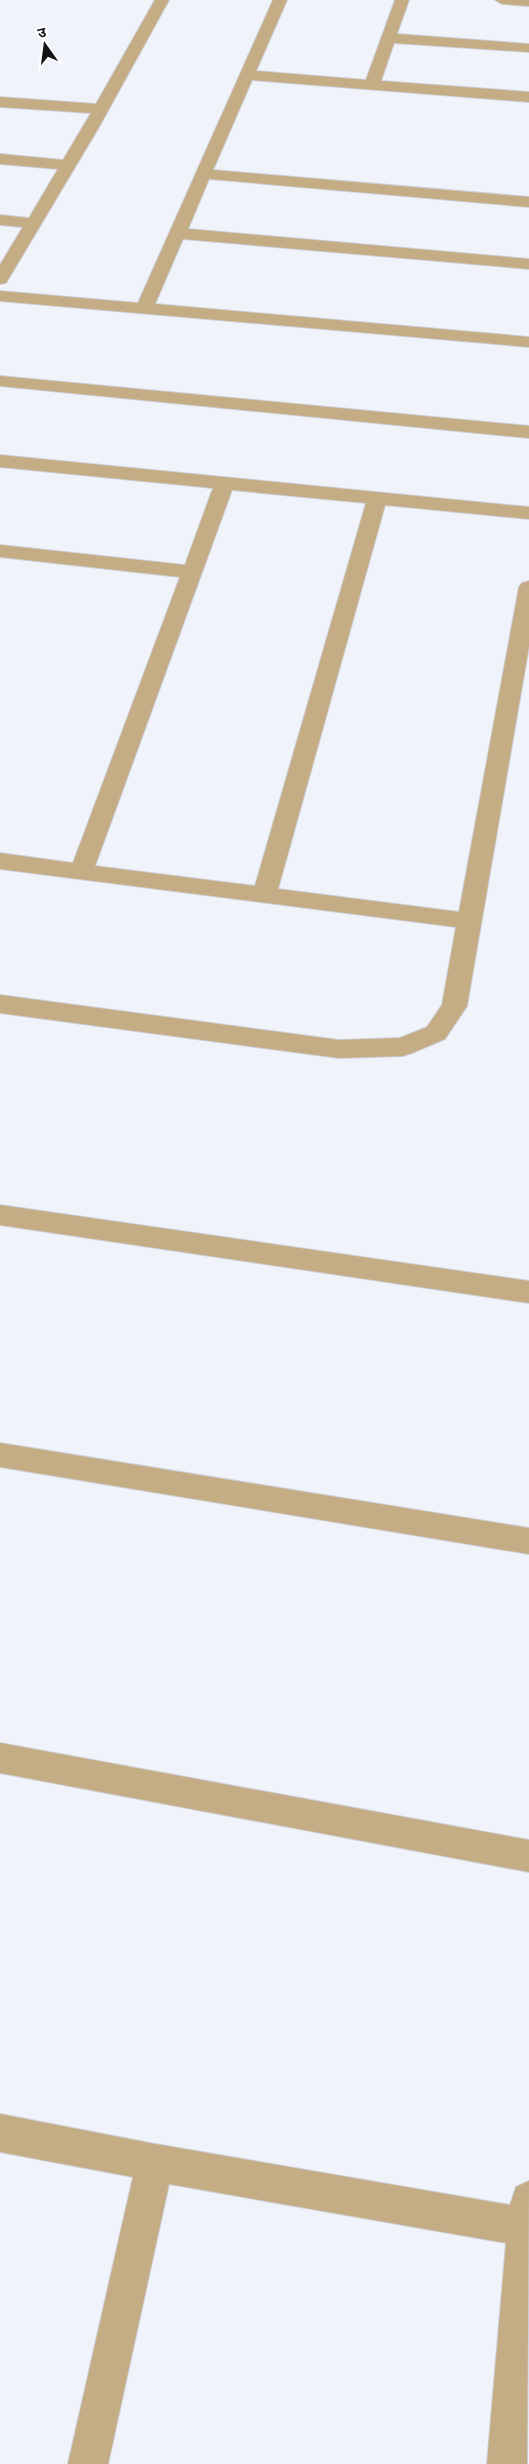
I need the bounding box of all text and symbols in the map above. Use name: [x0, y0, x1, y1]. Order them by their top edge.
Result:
north arrow: [20, 20, 70, 70]
text: उ: [36, 23, 49, 42]

